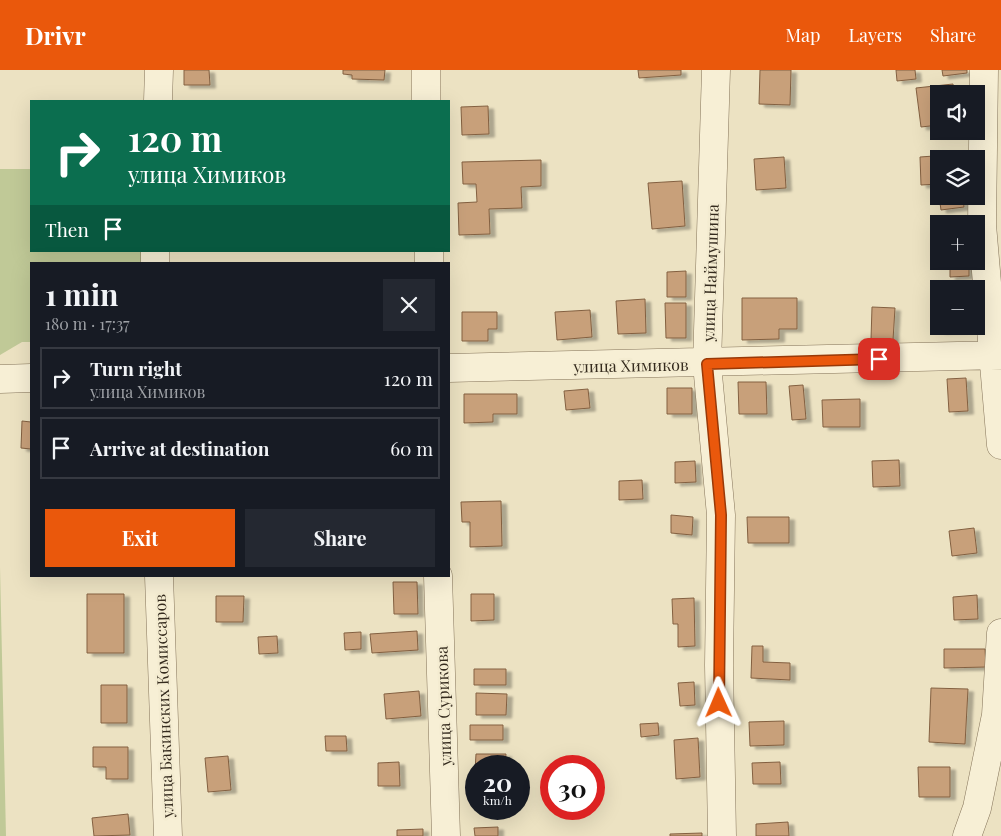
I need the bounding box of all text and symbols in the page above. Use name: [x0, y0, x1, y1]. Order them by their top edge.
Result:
text: Drivr: [25, 19, 86, 51]
text: Map: [785, 23, 820, 47]
text: Layers: [848, 23, 902, 47]
text: Share: [930, 23, 976, 47]
map controls: [930, 85, 985, 335]
button: sound: [930, 85, 985, 140]
text: 120 m: [128, 114, 222, 161]
icon: right: [45, 120, 110, 185]
button: layers: [930, 150, 985, 205]
text: улица Химиков: [128, 159, 286, 189]
street label: улица Наймушина: [697, 204, 723, 343]
icon: arrive: [99, 215, 127, 243]
button: +: [930, 215, 985, 270]
text: Then: [45, 216, 89, 242]
text: 1 min: [45, 274, 119, 314]
button: close: [383, 279, 435, 331]
button: −: [930, 280, 985, 335]
text: 180 m · 17:37: [45, 313, 130, 334]
pin: [858, 338, 900, 380]
icon: arrive: [865, 345, 893, 373]
street label: улица Химиков: [572, 353, 689, 377]
text: Turn right: [90, 355, 182, 381]
icon: right: [47, 364, 75, 392]
text: 120 m: [384, 365, 433, 391]
text: улица Химиков: [90, 381, 205, 402]
icon: arrive: [47, 434, 75, 462]
text: Arrive at destination: [90, 435, 270, 461]
text: 60 m: [390, 435, 433, 461]
button: Exit: [45, 509, 235, 567]
button: Share: [245, 509, 435, 567]
street label: улица Бакинских Комиссаров: [149, 593, 177, 819]
street label: улица Сурикова: [430, 646, 456, 767]
position arrow: [692, 676, 744, 728]
speed limit sign: 30: [540, 755, 605, 820]
text: 20: [483, 765, 512, 798]
text: km/h: [483, 792, 512, 808]

